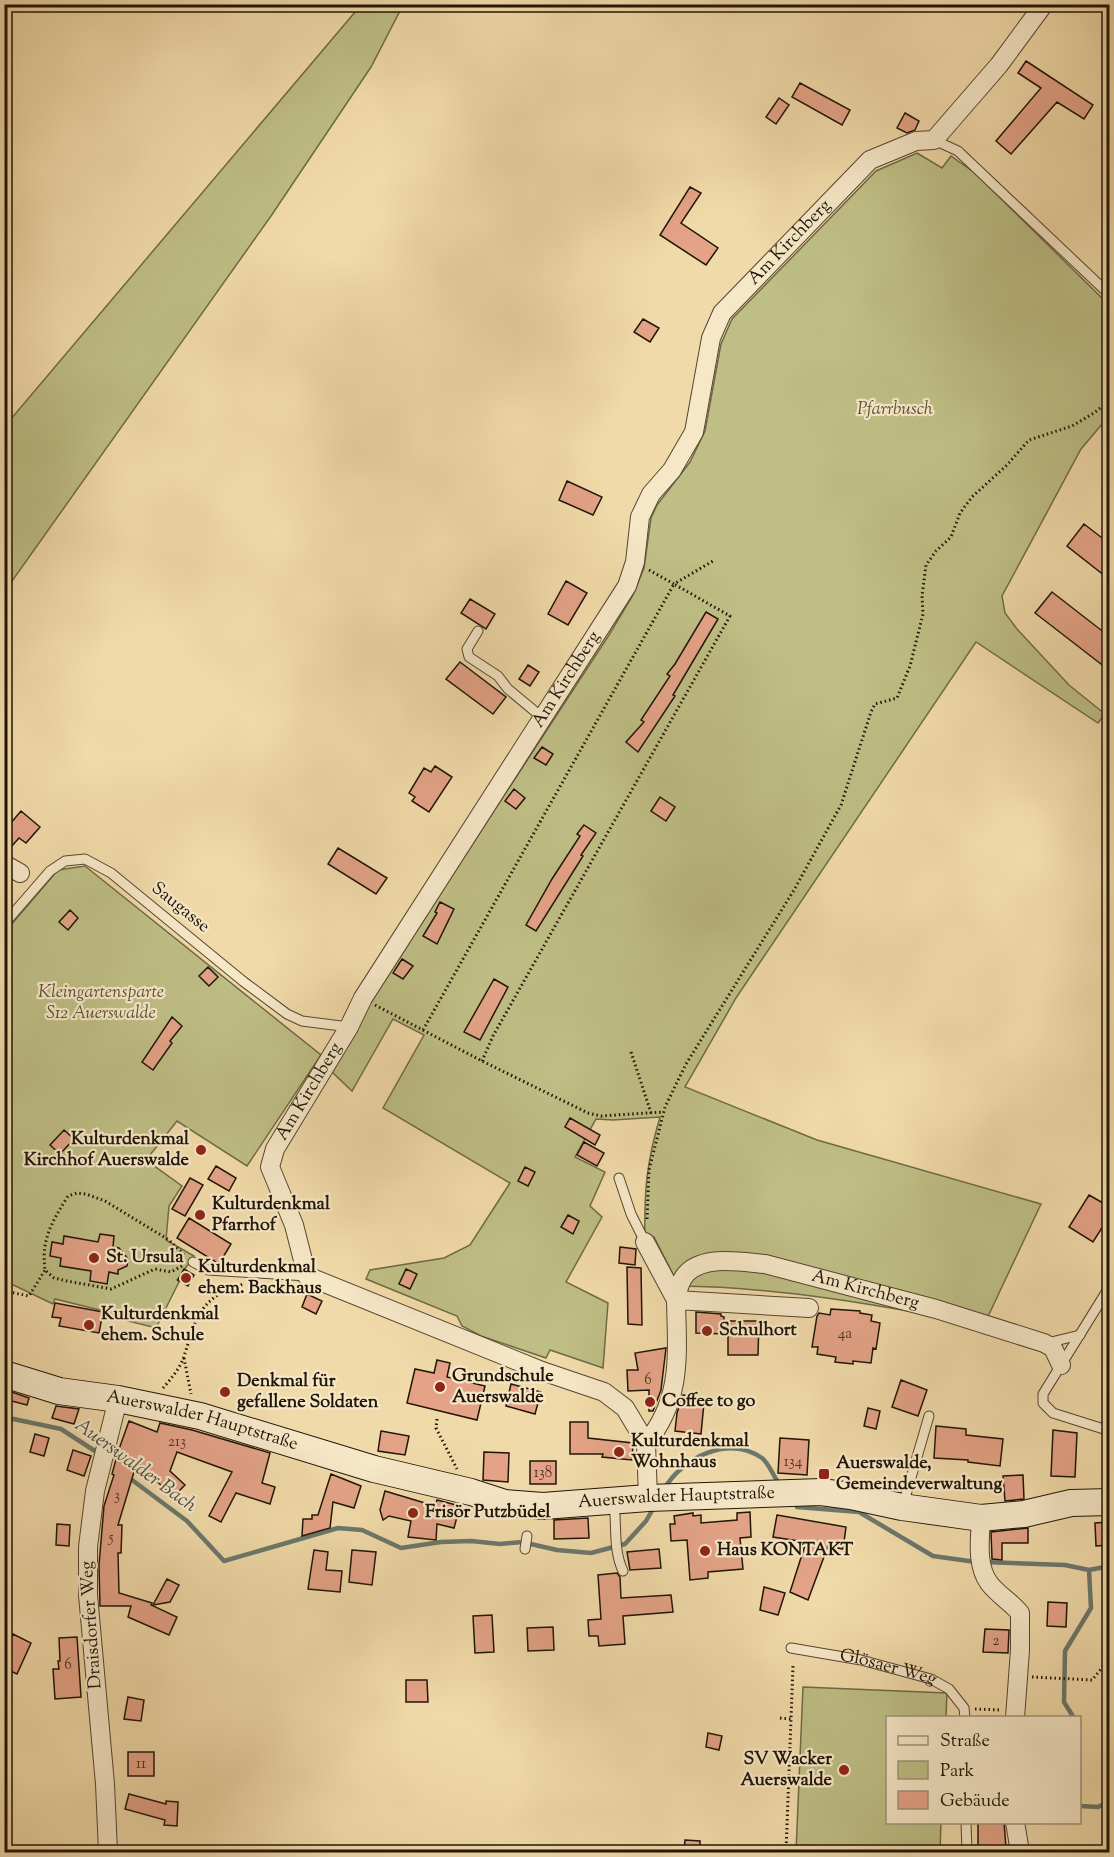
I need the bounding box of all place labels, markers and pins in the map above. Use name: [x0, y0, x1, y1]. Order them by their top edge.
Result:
place label: Kulturdenkmal Kirchhof Auerswalde: [24, 1127, 190, 1174]
marker: Kulturdenkmal Kirchhof Auerswalde: [194, 1143, 208, 1157]
place label: Kulturdenkmal Pfarrhof: [212, 1192, 331, 1239]
marker: Kulturdenkmal Pfarrhof: [193, 1208, 207, 1222]
place label: St. Ursula: [106, 1245, 184, 1271]
marker: St. Ursula: [87, 1251, 101, 1265]
place label: Kulturdenkmal ehem. Backhaus: [198, 1255, 322, 1302]
marker: Kulturdenkmal ehem. Backhaus: [179, 1271, 193, 1285]
place label: Kulturdenkmal ehem. Schule: [101, 1302, 220, 1349]
marker: Kulturdenkmal ehem. Schule: [82, 1318, 96, 1332]
place label: Schulhort: [719, 1318, 798, 1344]
marker: Schulhort: [700, 1324, 714, 1338]
place label: Grundschule Auerswalde: [452, 1364, 554, 1411]
place label: Denkmal für gefallene Soldaten: [237, 1369, 379, 1416]
marker: Grundschule Auerswalde: [433, 1380, 447, 1394]
marker: Denkmal für gefallene Soldaten: [218, 1385, 232, 1399]
place label: Coffee to go: [662, 1389, 756, 1415]
marker: Coffee to go: [643, 1395, 657, 1409]
place label: Kulturdenkmal Wohnhaus: [631, 1429, 750, 1476]
marker: Kulturdenkmal Wohnhaus: [612, 1445, 626, 1459]
place label: Auerswalde, Gemeindeverwaltung: [836, 1451, 1002, 1498]
marker: Auerswalde, Gemeindeverwaltung: [817, 1467, 831, 1481]
place label: Frisör Putzbüdel: [425, 1500, 552, 1526]
marker: Frisör Putzbüdel: [406, 1506, 420, 1520]
place label: Haus KONTAKT: [717, 1538, 854, 1564]
marker: Haus KONTAKT: [698, 1544, 712, 1558]
place label: SV Wacker Auerswalde: [740, 1747, 833, 1794]
marker: SV Wacker Auerswalde: [837, 1763, 851, 1777]

